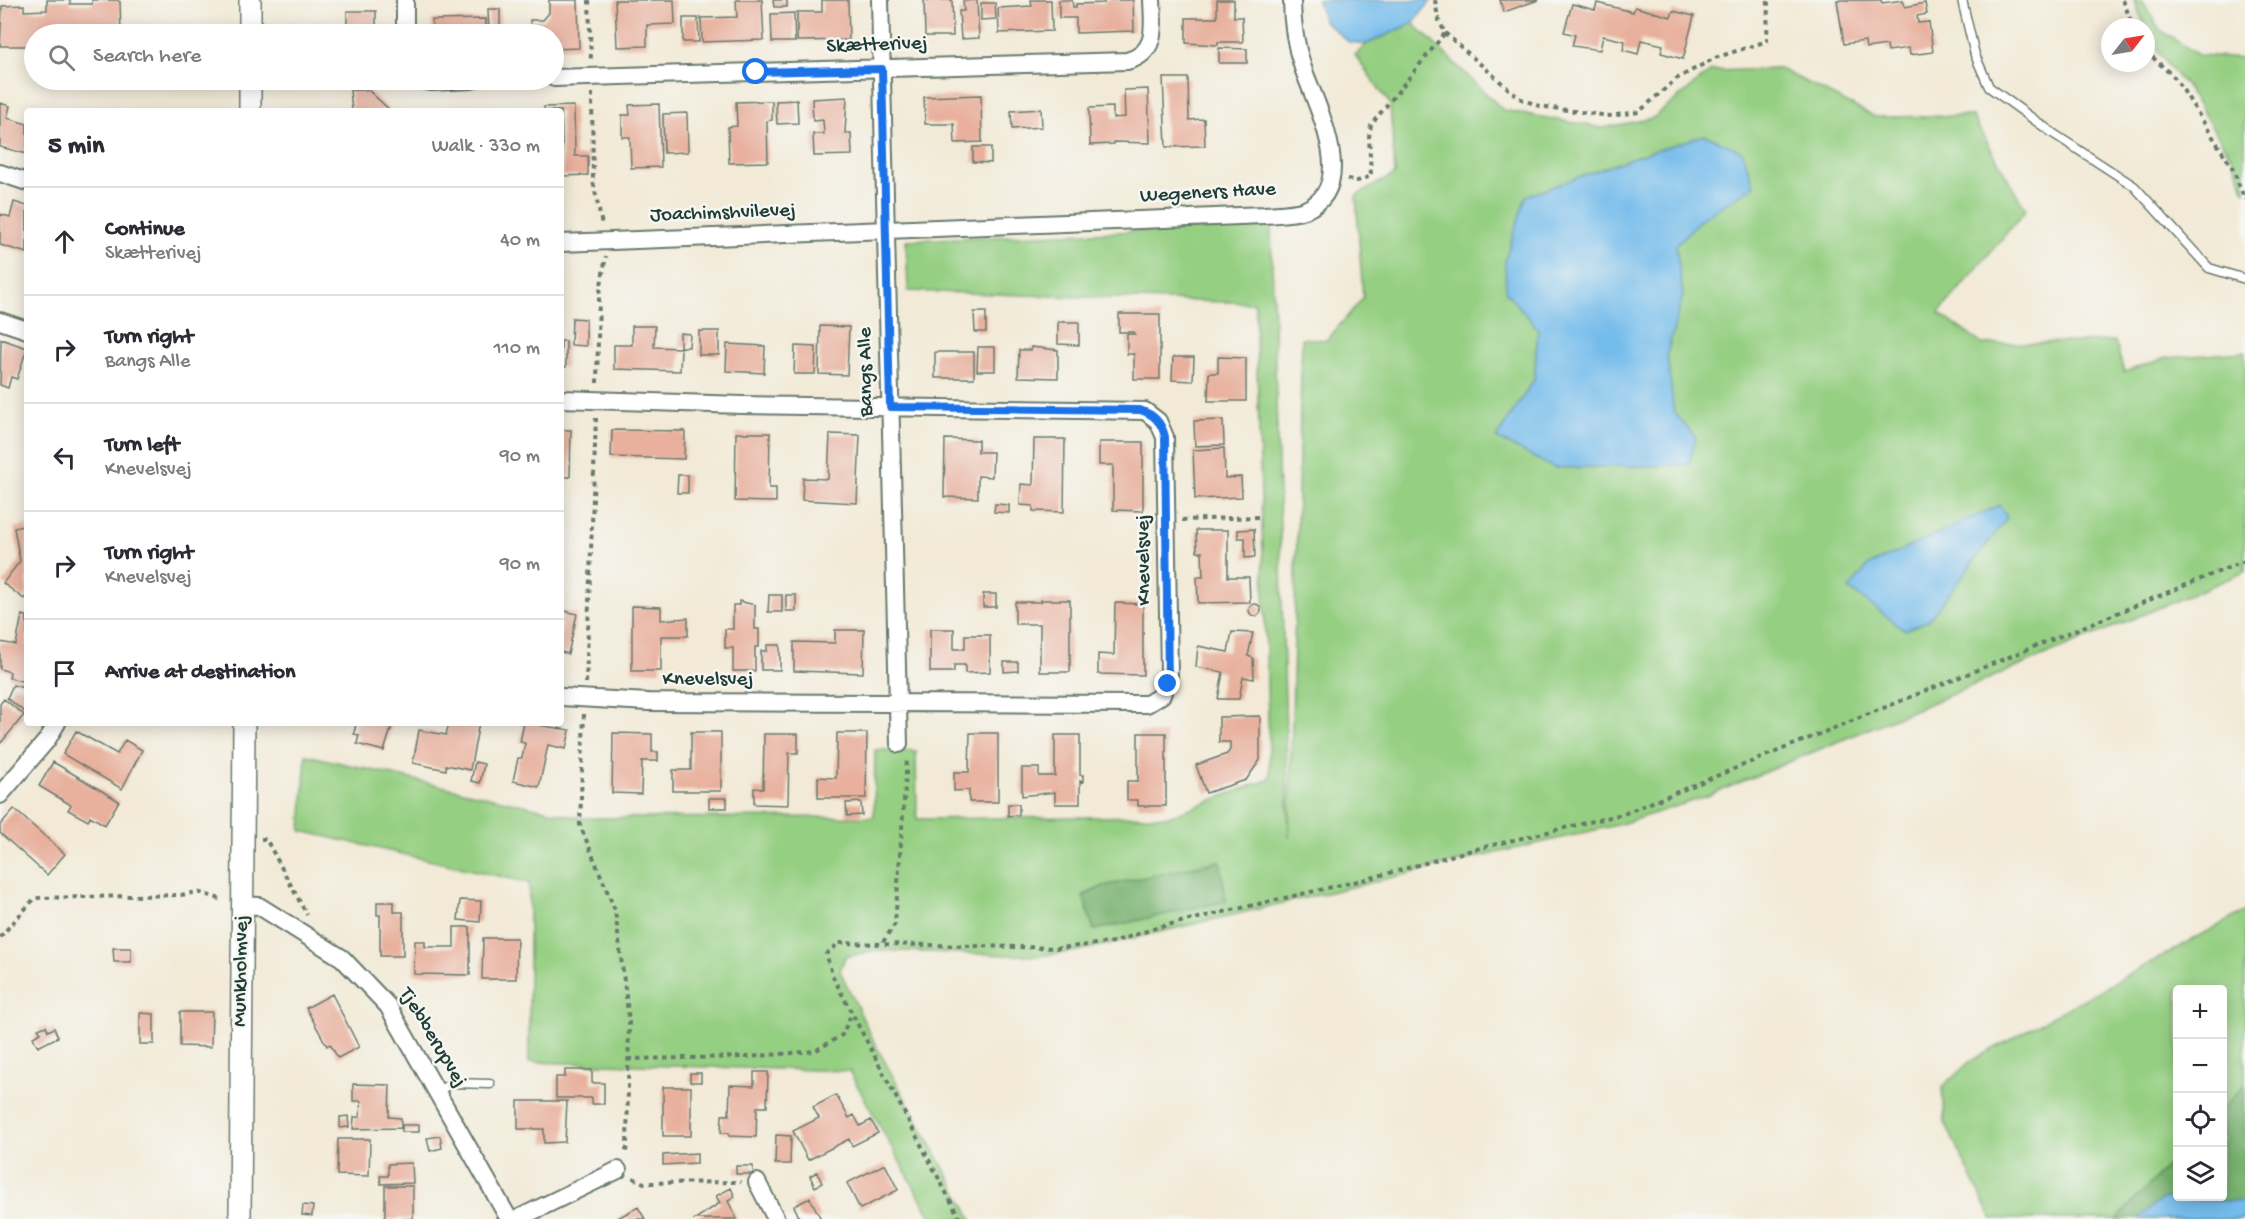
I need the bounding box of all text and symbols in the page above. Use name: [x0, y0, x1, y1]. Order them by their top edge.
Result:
north arrow: [2101, 18, 2155, 72]
search box: [24, 24, 564, 90]
street label: Skætterivej: [826, 32, 928, 60]
icon: search: [45, 41, 78, 74]
text: Search here: [93, 44, 201, 70]
route start: [742, 58, 768, 84]
text: 5 min: [48, 132, 104, 163]
text: Walk · 330 m: [432, 136, 540, 159]
street label: Wegeners Have: [1139, 178, 1278, 210]
street label: Joachimshvilevej: [650, 199, 796, 229]
text: Continue: [105, 217, 185, 243]
icon: ahead: [48, 225, 81, 258]
text: 40 m: [500, 230, 540, 253]
text: Skætterivej: [105, 243, 202, 266]
text: Turn right: [105, 325, 193, 351]
street label: Bangs Alle: [854, 326, 880, 418]
icon: right: [48, 333, 81, 366]
text: 110 m: [494, 338, 540, 361]
text: Bangs Alle: [105, 351, 190, 374]
text: Turn left: [105, 433, 179, 459]
icon: left: [48, 441, 81, 474]
text: 90 m: [500, 446, 540, 469]
text: Knevelsvej: [105, 459, 192, 482]
street label: Knevelsvej: [1132, 514, 1158, 606]
text: Turn right: [105, 541, 193, 567]
icon: right: [48, 549, 81, 582]
text: 90 m: [500, 554, 540, 577]
text: Knevelsvej: [105, 567, 192, 590]
icon: arrive: [48, 657, 81, 690]
text: Arrive at destination: [105, 660, 295, 686]
street label: Knevelsvej: [662, 668, 754, 693]
route end: [1154, 670, 1180, 696]
street label: Munkholmvej: [229, 915, 255, 1027]
street label: Tjebberupvej: [392, 983, 472, 1092]
map controls: [2173, 985, 2227, 1201]
button: +: [2173, 985, 2227, 1039]
button: −: [2173, 1039, 2227, 1093]
button: locate: [2173, 1093, 2227, 1147]
button: layers: [2173, 1147, 2227, 1201]

